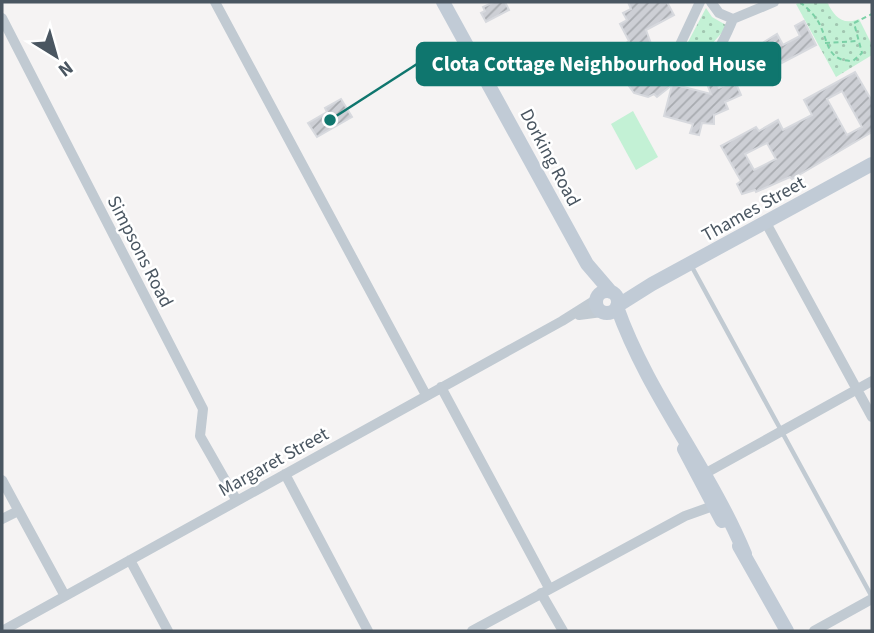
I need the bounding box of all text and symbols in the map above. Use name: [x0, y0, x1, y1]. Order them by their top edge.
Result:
north arrow: [21, 21, 91, 91]
callout: Clota Cottage Neighbourhood House: [417, 43, 780, 85]
text: Clota Cottage Neighbourhood House: [431, 49, 767, 79]
text: N: [52, 54, 79, 83]
street label: Dorking Road: [513, 104, 587, 211]
street label: Thames Street: [697, 169, 811, 249]
street label: Simpsons Road: [100, 191, 179, 312]
street label: Margaret Street: [214, 421, 334, 504]

